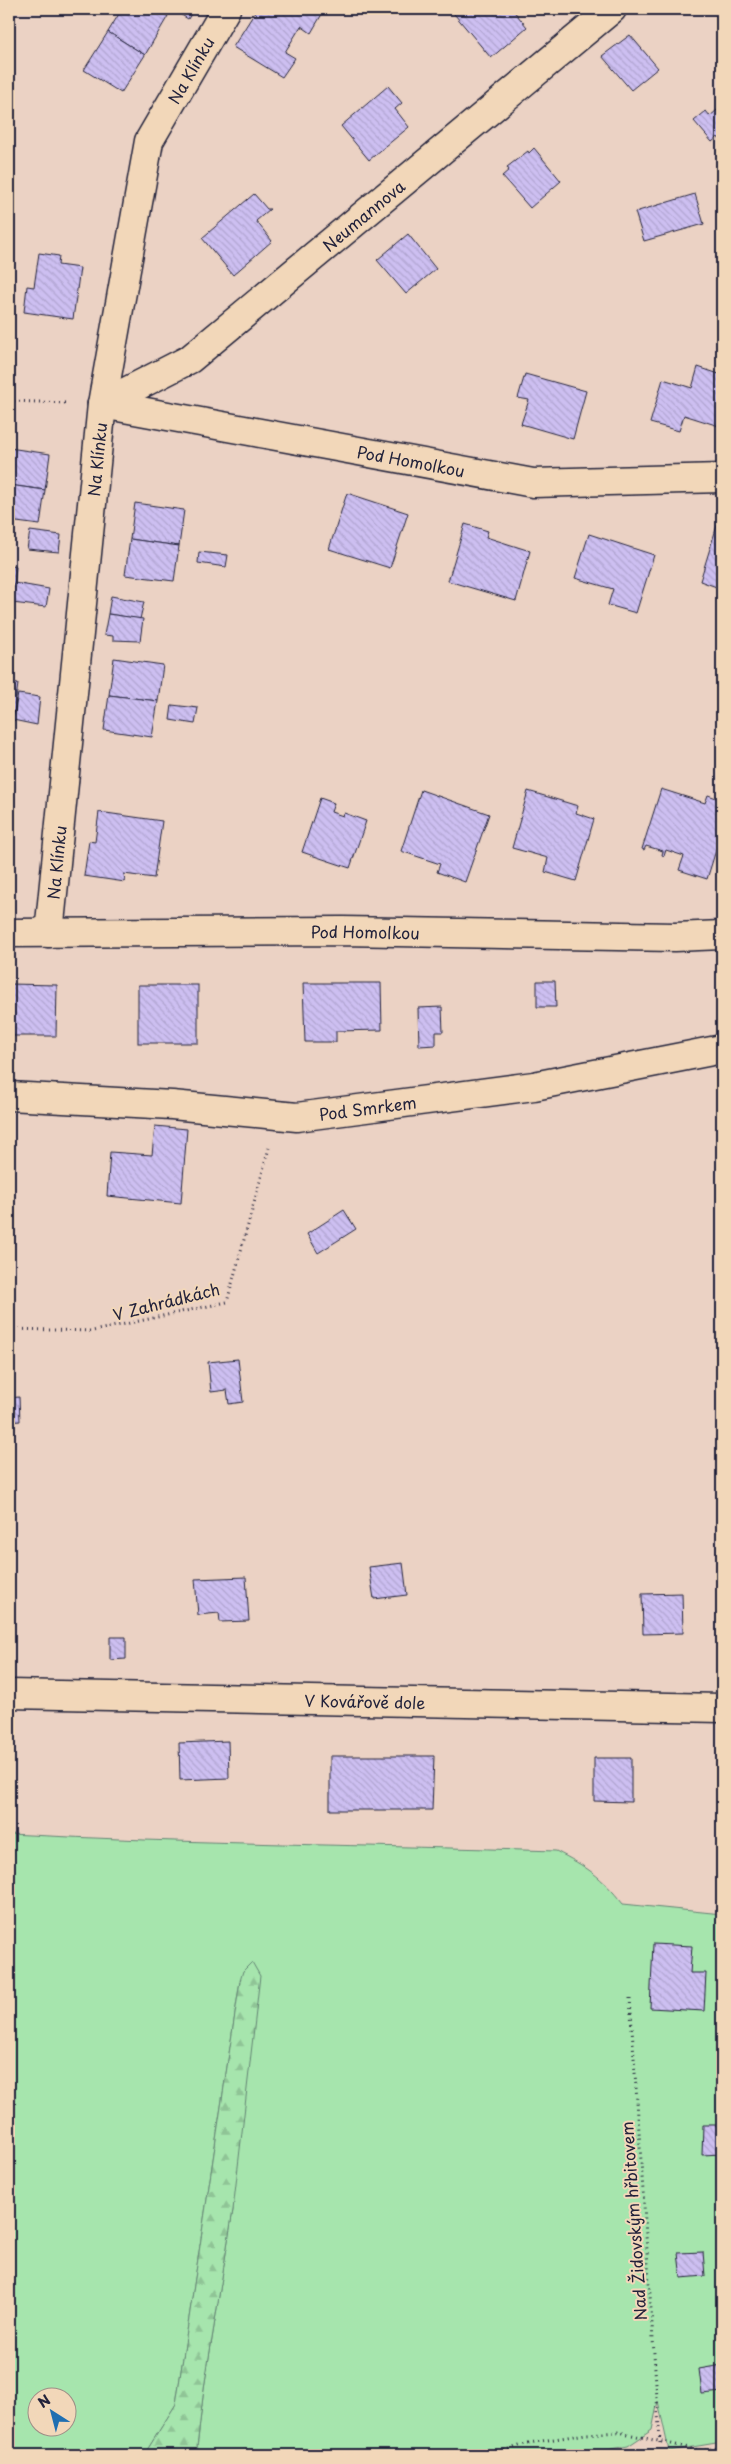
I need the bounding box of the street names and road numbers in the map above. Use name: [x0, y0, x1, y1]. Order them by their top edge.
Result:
street label: Na Klínku: [161, 32, 219, 108]
street label: Neumannova: [317, 174, 410, 257]
street label: Na Klínku: [81, 421, 112, 497]
street label: Pod Homolkou: [355, 439, 467, 482]
street label: Na Klínku: [40, 824, 72, 900]
street label: Pod Homolkou: [310, 919, 420, 944]
street label: Pod Smrkem: [317, 1089, 418, 1126]
street label: V Zahrádkách: [110, 1276, 222, 1326]
street label: V Kovářově dole: [304, 1688, 426, 1714]
street label: Nad Židovským hřbitovem: [614, 2121, 652, 2321]

